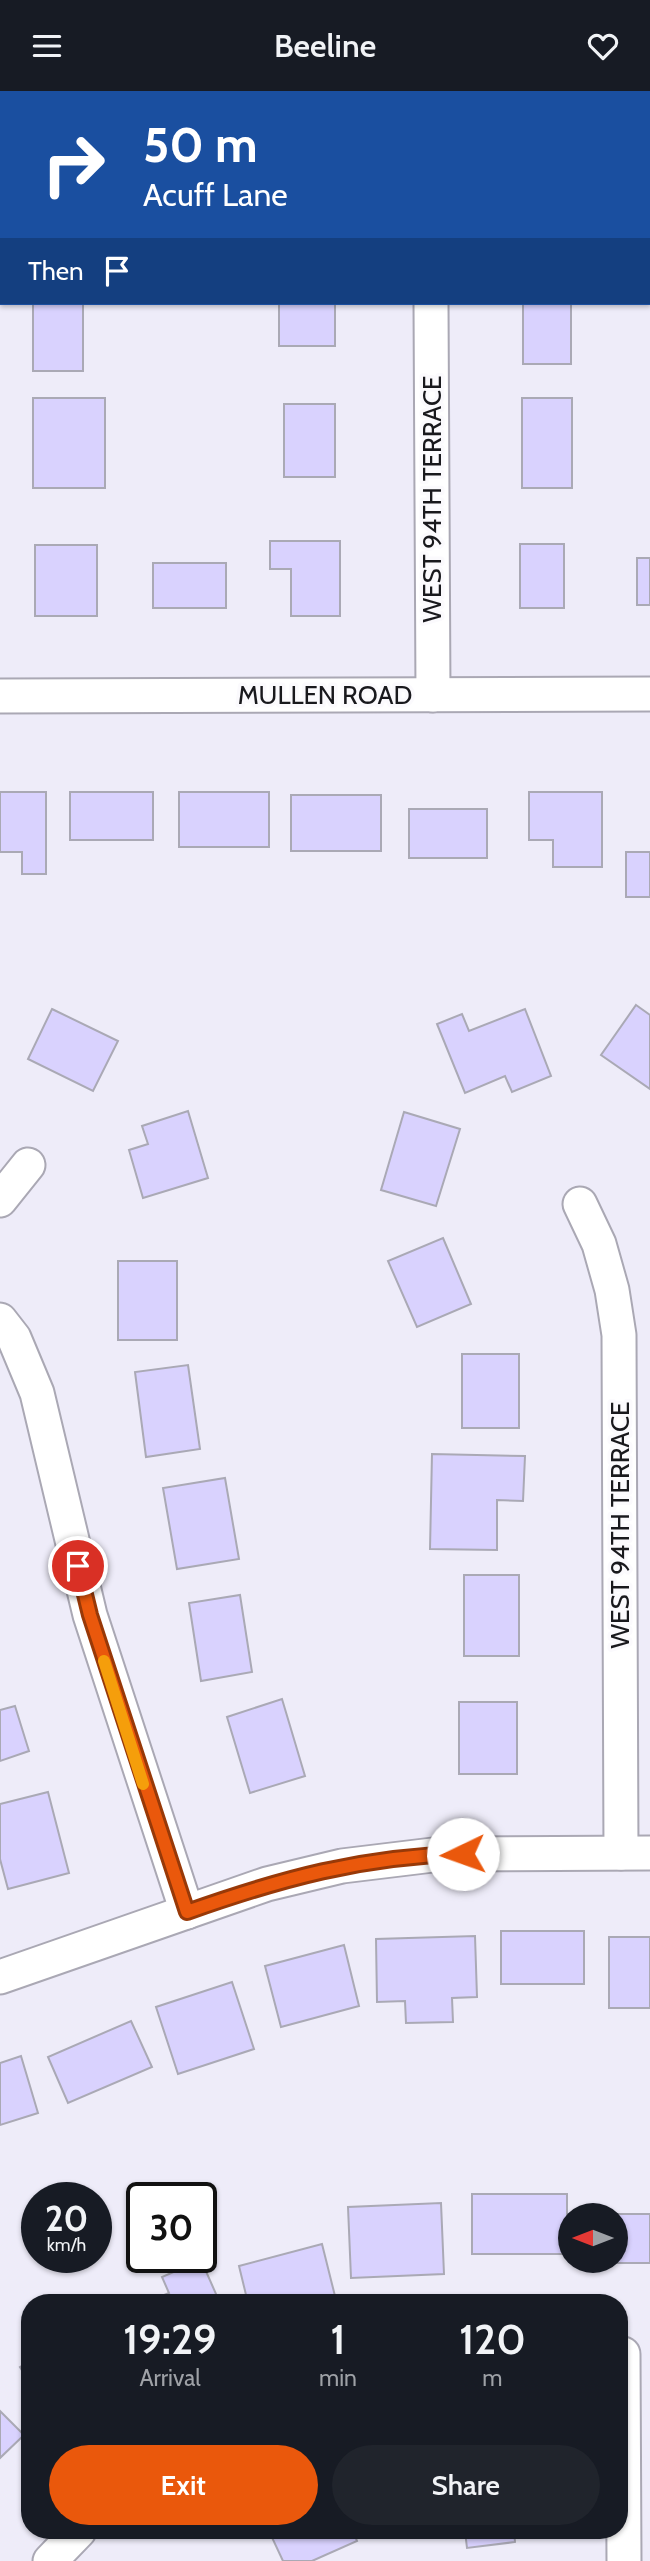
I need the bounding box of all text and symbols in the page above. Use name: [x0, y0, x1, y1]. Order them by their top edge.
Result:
text: Beeline: [274, 26, 376, 65]
icon: menu: [28, 27, 66, 65]
icon: heart: [584, 27, 622, 65]
text: 50 m: [143, 115, 258, 174]
icon: right: [28, 119, 119, 210]
text: Acuff Lane: [143, 175, 288, 214]
icon: arrive: [98, 252, 136, 290]
text: Then: [28, 255, 84, 287]
street label: WEST 94TH TERRACE: [416, 375, 448, 623]
street label: MULLEN ROAD: [238, 679, 412, 711]
street label: WEST 94TH TERRACE: [604, 1401, 636, 1649]
pin: [48, 1536, 108, 1596]
icon: arrive: [59, 1547, 97, 1585]
position arrow: [426, 1817, 500, 1891]
speed limit sign: 30: [126, 2182, 217, 2273]
text: 20: [45, 2197, 88, 2240]
north arrow: [558, 2203, 628, 2273]
map controls: [558, 2203, 628, 2273]
text: km/h: [47, 2234, 86, 2256]
text: 19:29: [123, 2313, 217, 2365]
text: 1: [331, 2313, 345, 2365]
text: 120: [459, 2313, 526, 2365]
text: Arrival: [139, 2364, 201, 2392]
text: min: [319, 2364, 357, 2392]
text: m: [482, 2364, 503, 2392]
button: Exit: [49, 2445, 318, 2525]
button: Share: [332, 2445, 600, 2525]

